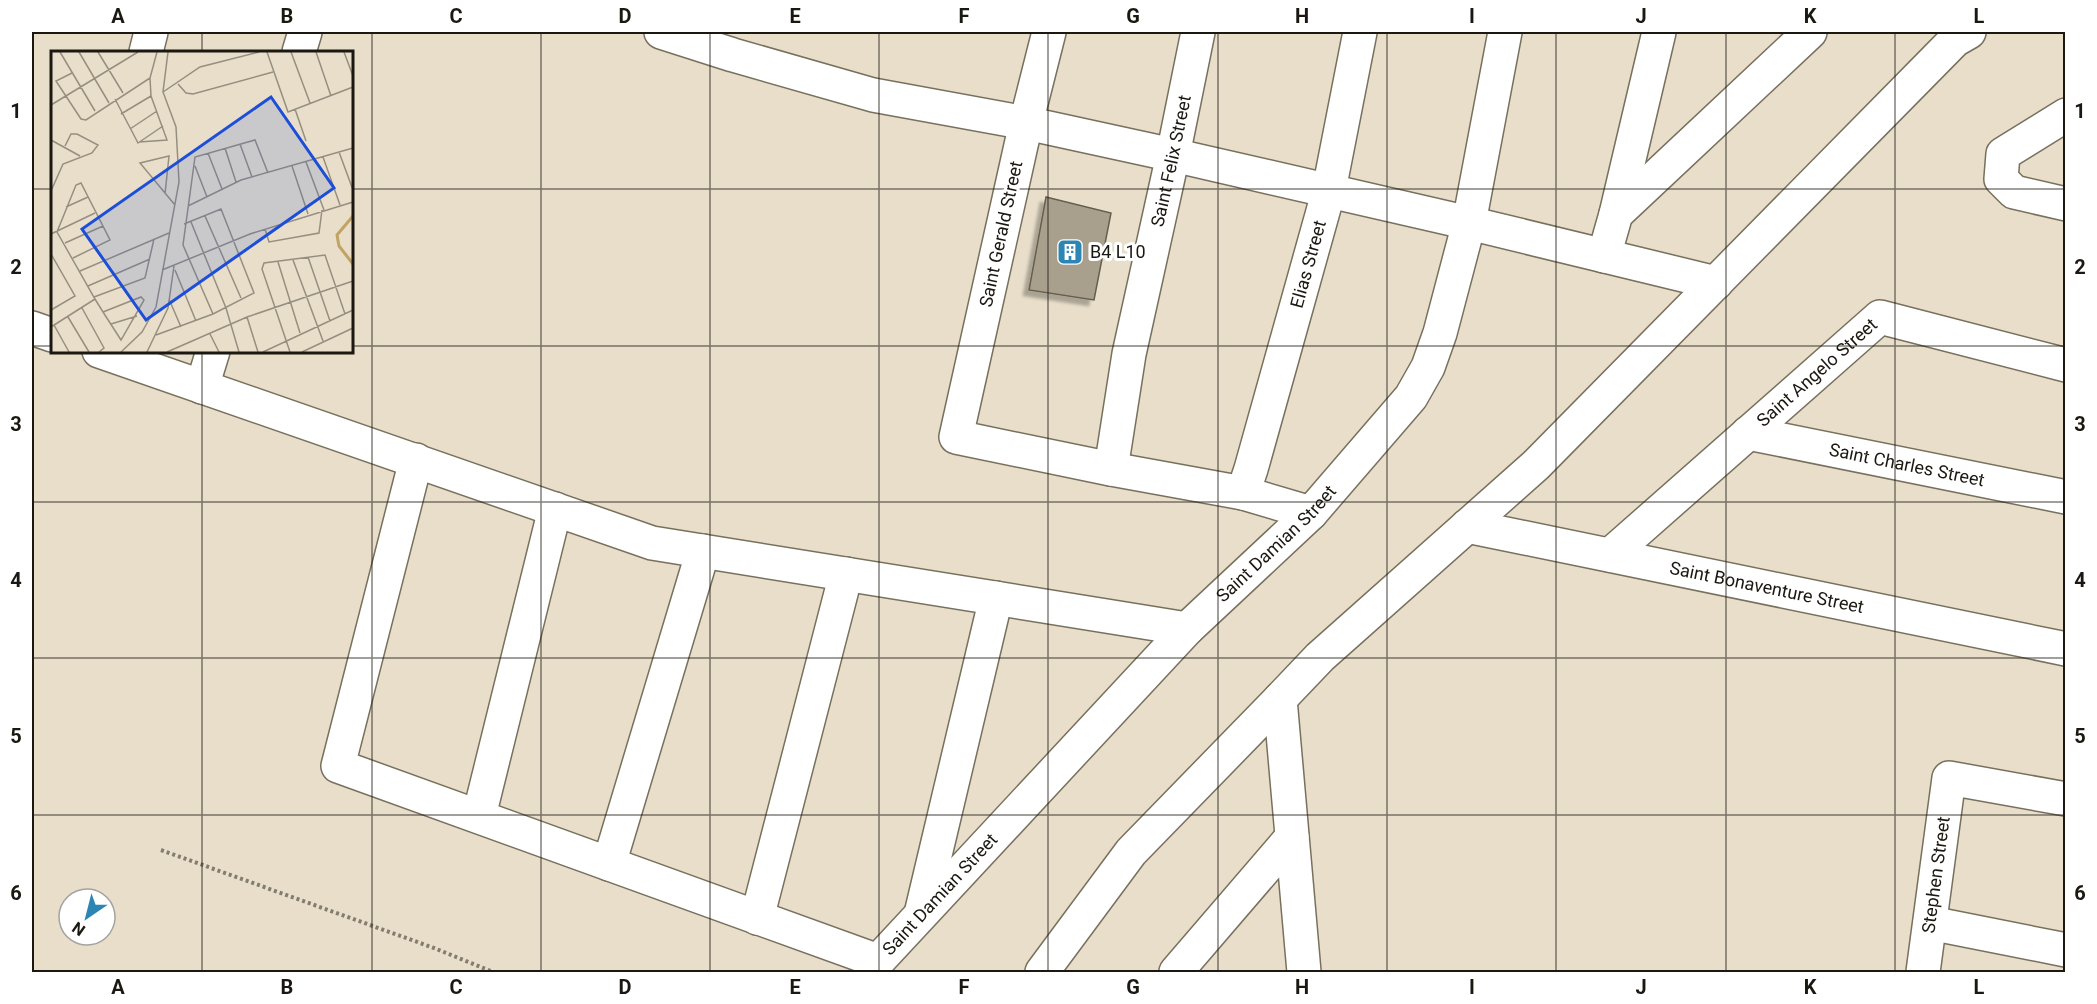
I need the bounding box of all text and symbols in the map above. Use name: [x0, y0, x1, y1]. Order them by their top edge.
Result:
text: A: [111, 4, 125, 28]
text: B: [281, 4, 293, 28]
text: C: [449, 4, 463, 28]
text: D: [619, 4, 632, 28]
text: E: [789, 4, 801, 28]
text: F: [959, 4, 970, 28]
text: G: [1126, 4, 1140, 28]
text: H: [1295, 4, 1309, 28]
text: I: [1469, 4, 1475, 28]
text: J: [1635, 4, 1647, 28]
text: K: [1804, 4, 1817, 28]
text: L: [1974, 4, 1985, 28]
inset map: [51, 51, 352, 352]
street label: Saint Felix Street: [1146, 93, 1195, 229]
text: 1: [10, 99, 22, 123]
text: 1: [2074, 99, 2086, 123]
street label: Saint Gerald Street: [975, 159, 1026, 309]
street label: Elias Street: [1286, 218, 1330, 310]
building icon: B4 L10: [1055, 237, 1085, 267]
place label: B4 L10: [1090, 241, 1146, 262]
text: 2: [10, 255, 22, 279]
text: 2: [2074, 255, 2086, 279]
street label: Saint Angelo Street: [1752, 314, 1881, 431]
text: 3: [10, 412, 22, 436]
text: 3: [2074, 412, 2086, 436]
street label: Saint Charles Street: [1827, 439, 1987, 490]
street label: Saint Damian Street: [1212, 481, 1340, 606]
street label: Saint Bonaventure Street: [1668, 557, 1866, 617]
text: 4: [10, 568, 22, 592]
text: 4: [2074, 568, 2086, 592]
text: 5: [10, 724, 22, 748]
text: 5: [2074, 724, 2086, 748]
street label: Stephen Street: [1917, 815, 1954, 934]
street label: Saint Damian Street: [878, 829, 1002, 959]
text: 6: [10, 881, 22, 905]
text: 6: [2074, 881, 2086, 905]
north arrow: [57, 887, 117, 947]
text: N: [69, 918, 89, 940]
text: A: [111, 975, 125, 999]
text: B: [281, 975, 293, 999]
text: C: [449, 975, 463, 999]
text: D: [619, 975, 632, 999]
text: E: [789, 975, 801, 999]
text: F: [959, 975, 970, 999]
text: G: [1126, 975, 1140, 999]
text: H: [1295, 975, 1309, 999]
text: I: [1469, 975, 1475, 999]
text: J: [1635, 975, 1647, 999]
text: K: [1804, 975, 1817, 999]
text: L: [1974, 975, 1985, 999]

